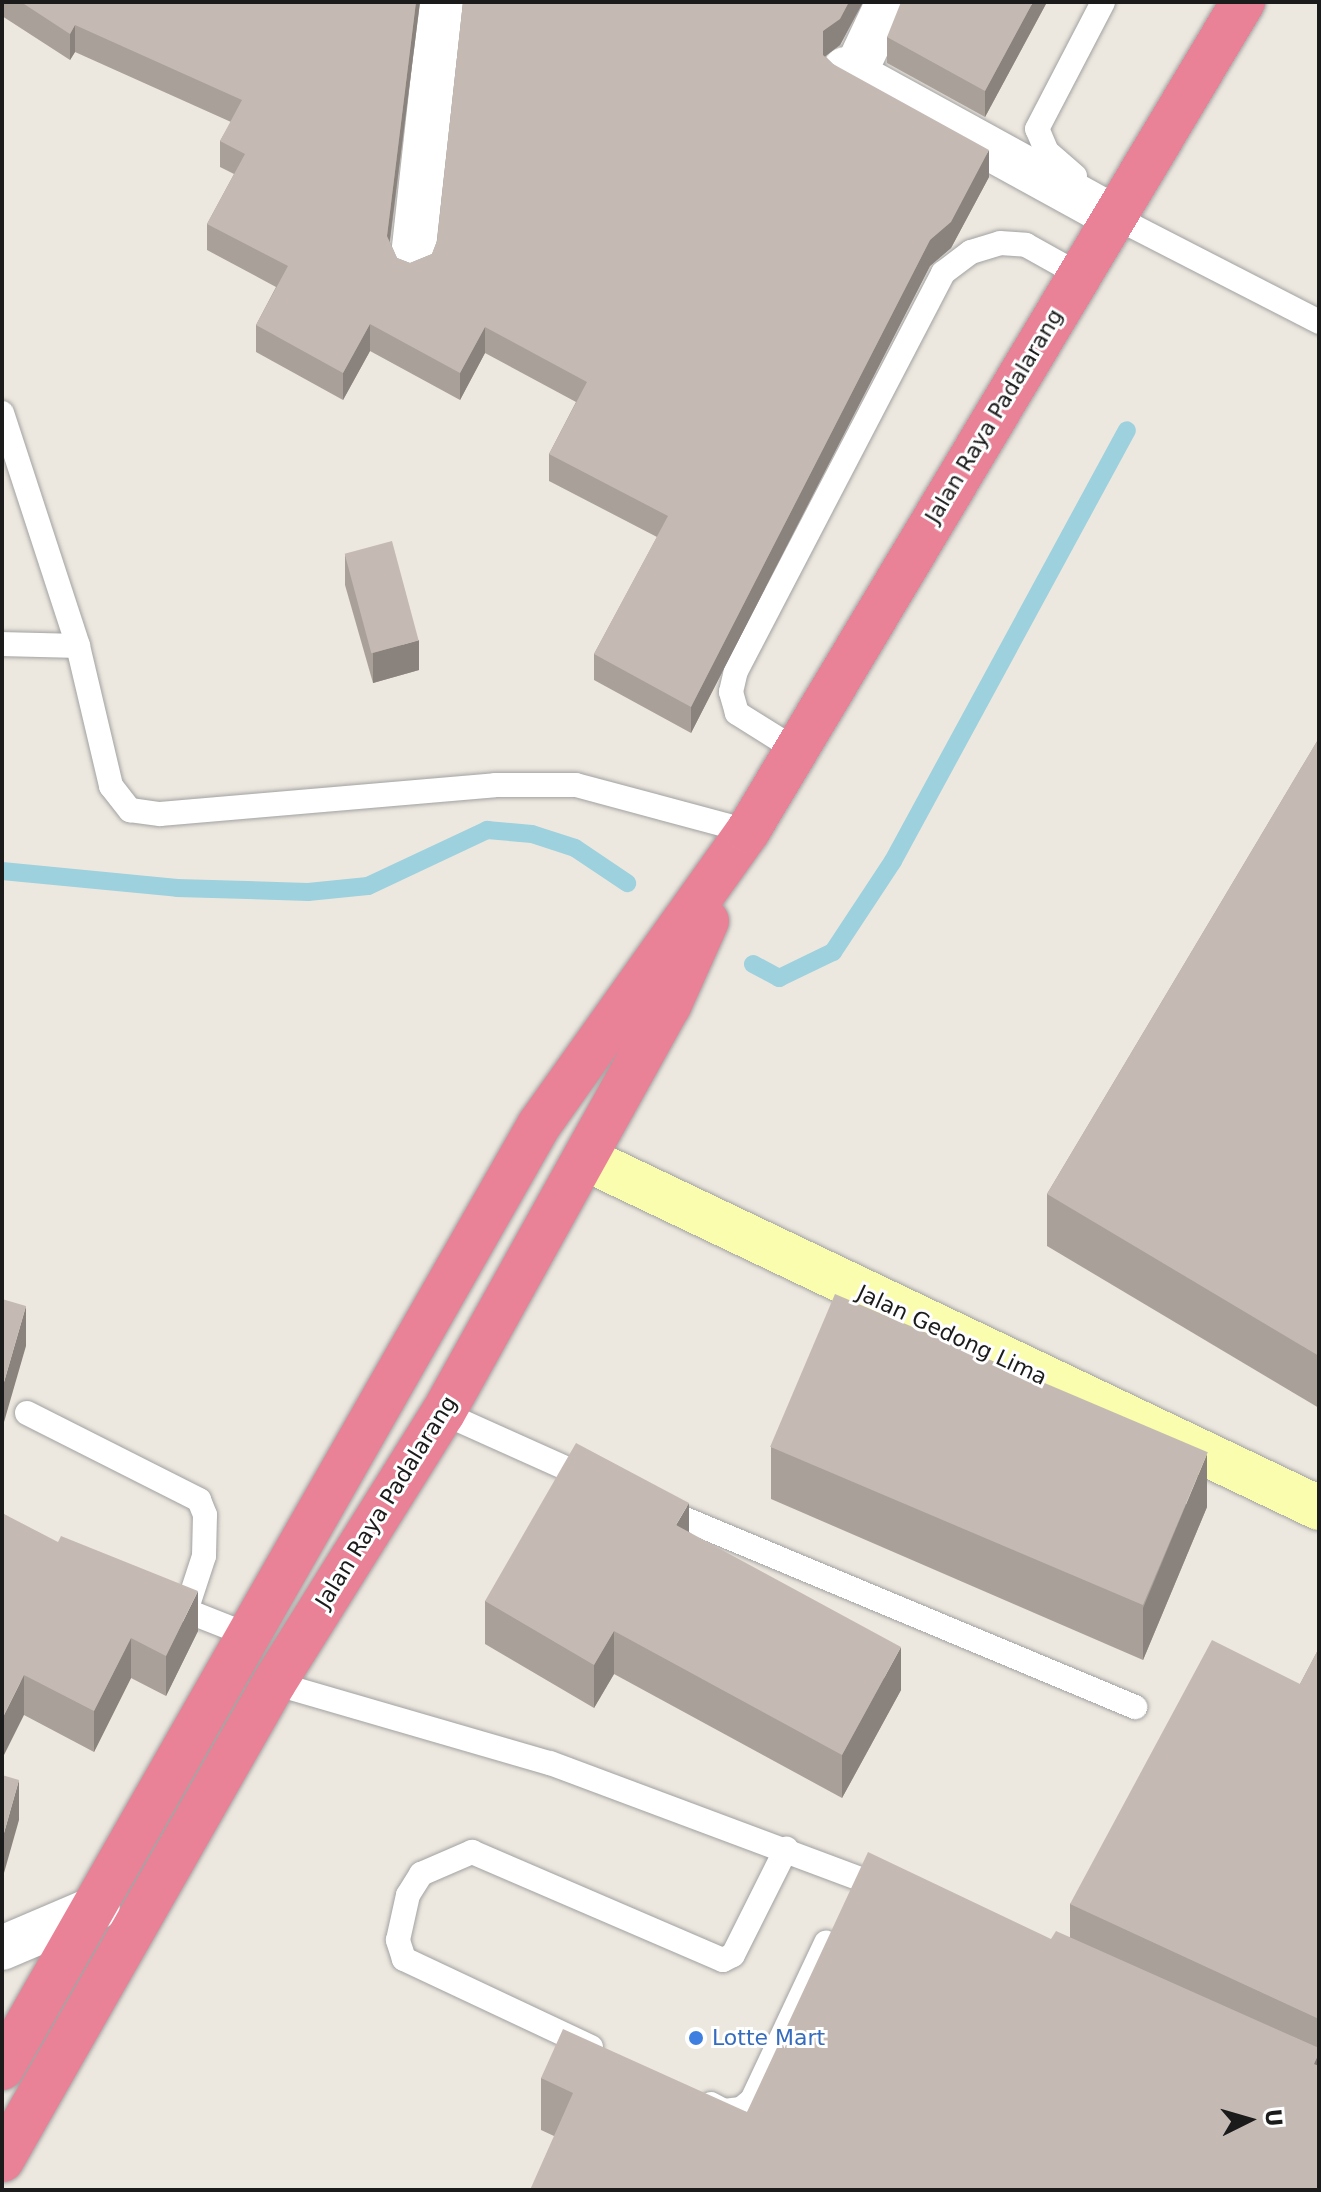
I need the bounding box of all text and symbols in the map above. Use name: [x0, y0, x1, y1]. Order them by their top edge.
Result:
street label: Jalan Raya Padalarang: [919, 304, 1069, 528]
street label: Jalan Gedong Lima: [853, 1279, 1051, 1391]
street label: Jalan Raya Padalarang: [310, 1391, 462, 1613]
place label: Lotte Mart: [712, 2025, 825, 2051]
marker: Lotte Mart: [687, 2029, 705, 2047]
north arrow: [1209, 2080, 1289, 2160]
text: U: [1260, 2108, 1287, 2128]

